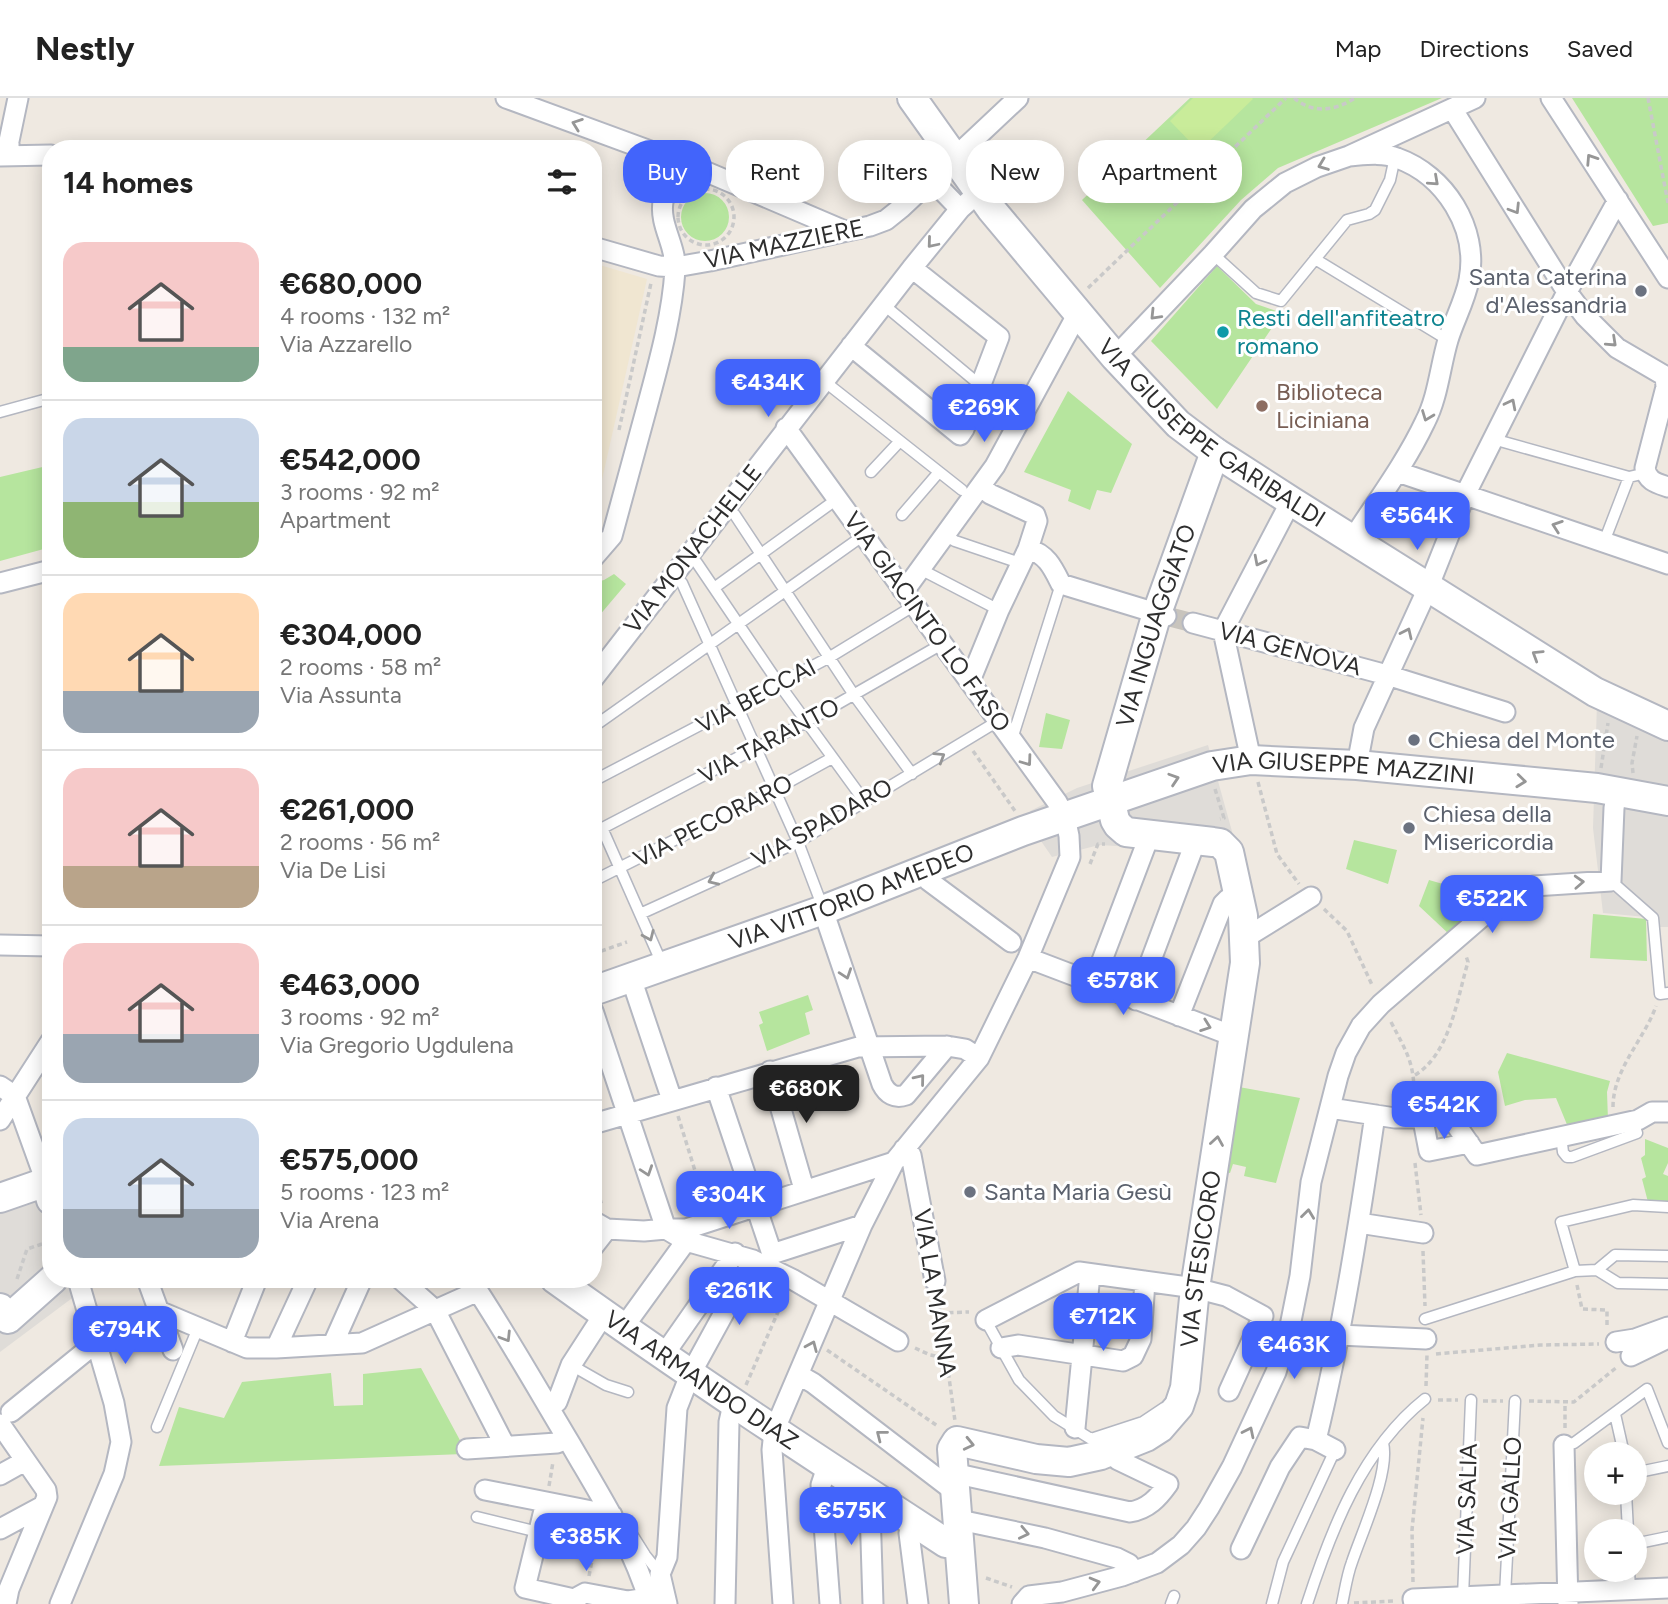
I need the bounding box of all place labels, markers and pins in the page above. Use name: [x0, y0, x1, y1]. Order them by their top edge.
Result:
place label: Santa Caterina d'Alessandria: [1468, 262, 1627, 319]
marker: Santa Caterina d'Alessandria: [1633, 283, 1649, 299]
place label: Resti dell'anfiteatro romano: [1237, 303, 1445, 360]
marker: Resti dell'anfiteatro romano: [1215, 324, 1231, 340]
pin: €434K: [719, 360, 817, 419]
place label: Biblioteca Liciniana: [1276, 377, 1382, 434]
pin: €269K: [935, 384, 1033, 444]
marker: Biblioteca Liciniana: [1254, 398, 1270, 414]
pin: €564K: [1368, 492, 1466, 552]
place label: Chiesa del Monte: [1428, 725, 1615, 754]
marker: Chiesa del Monte: [1406, 732, 1422, 748]
place label: Chiesa della Misericordia: [1423, 799, 1554, 856]
marker: Chiesa della Misericordia: [1401, 820, 1417, 836]
pin: €522K: [1443, 876, 1541, 935]
pin: €578K: [1074, 958, 1172, 1017]
pin: €680K: [757, 1066, 855, 1125]
pin: €542K: [1395, 1082, 1493, 1141]
pin: €304K: [680, 1172, 778, 1231]
place label: Santa Maria Gesù: [984, 1177, 1172, 1206]
marker: Santa Maria Gesù: [962, 1184, 978, 1200]
pin: €261K: [690, 1268, 788, 1327]
pin: €712K: [1054, 1294, 1152, 1353]
pin: €794K: [76, 1306, 174, 1366]
pin: €463K: [1245, 1322, 1343, 1381]
pin: €575K: [802, 1488, 900, 1547]
pin: €385K: [537, 1514, 635, 1573]

